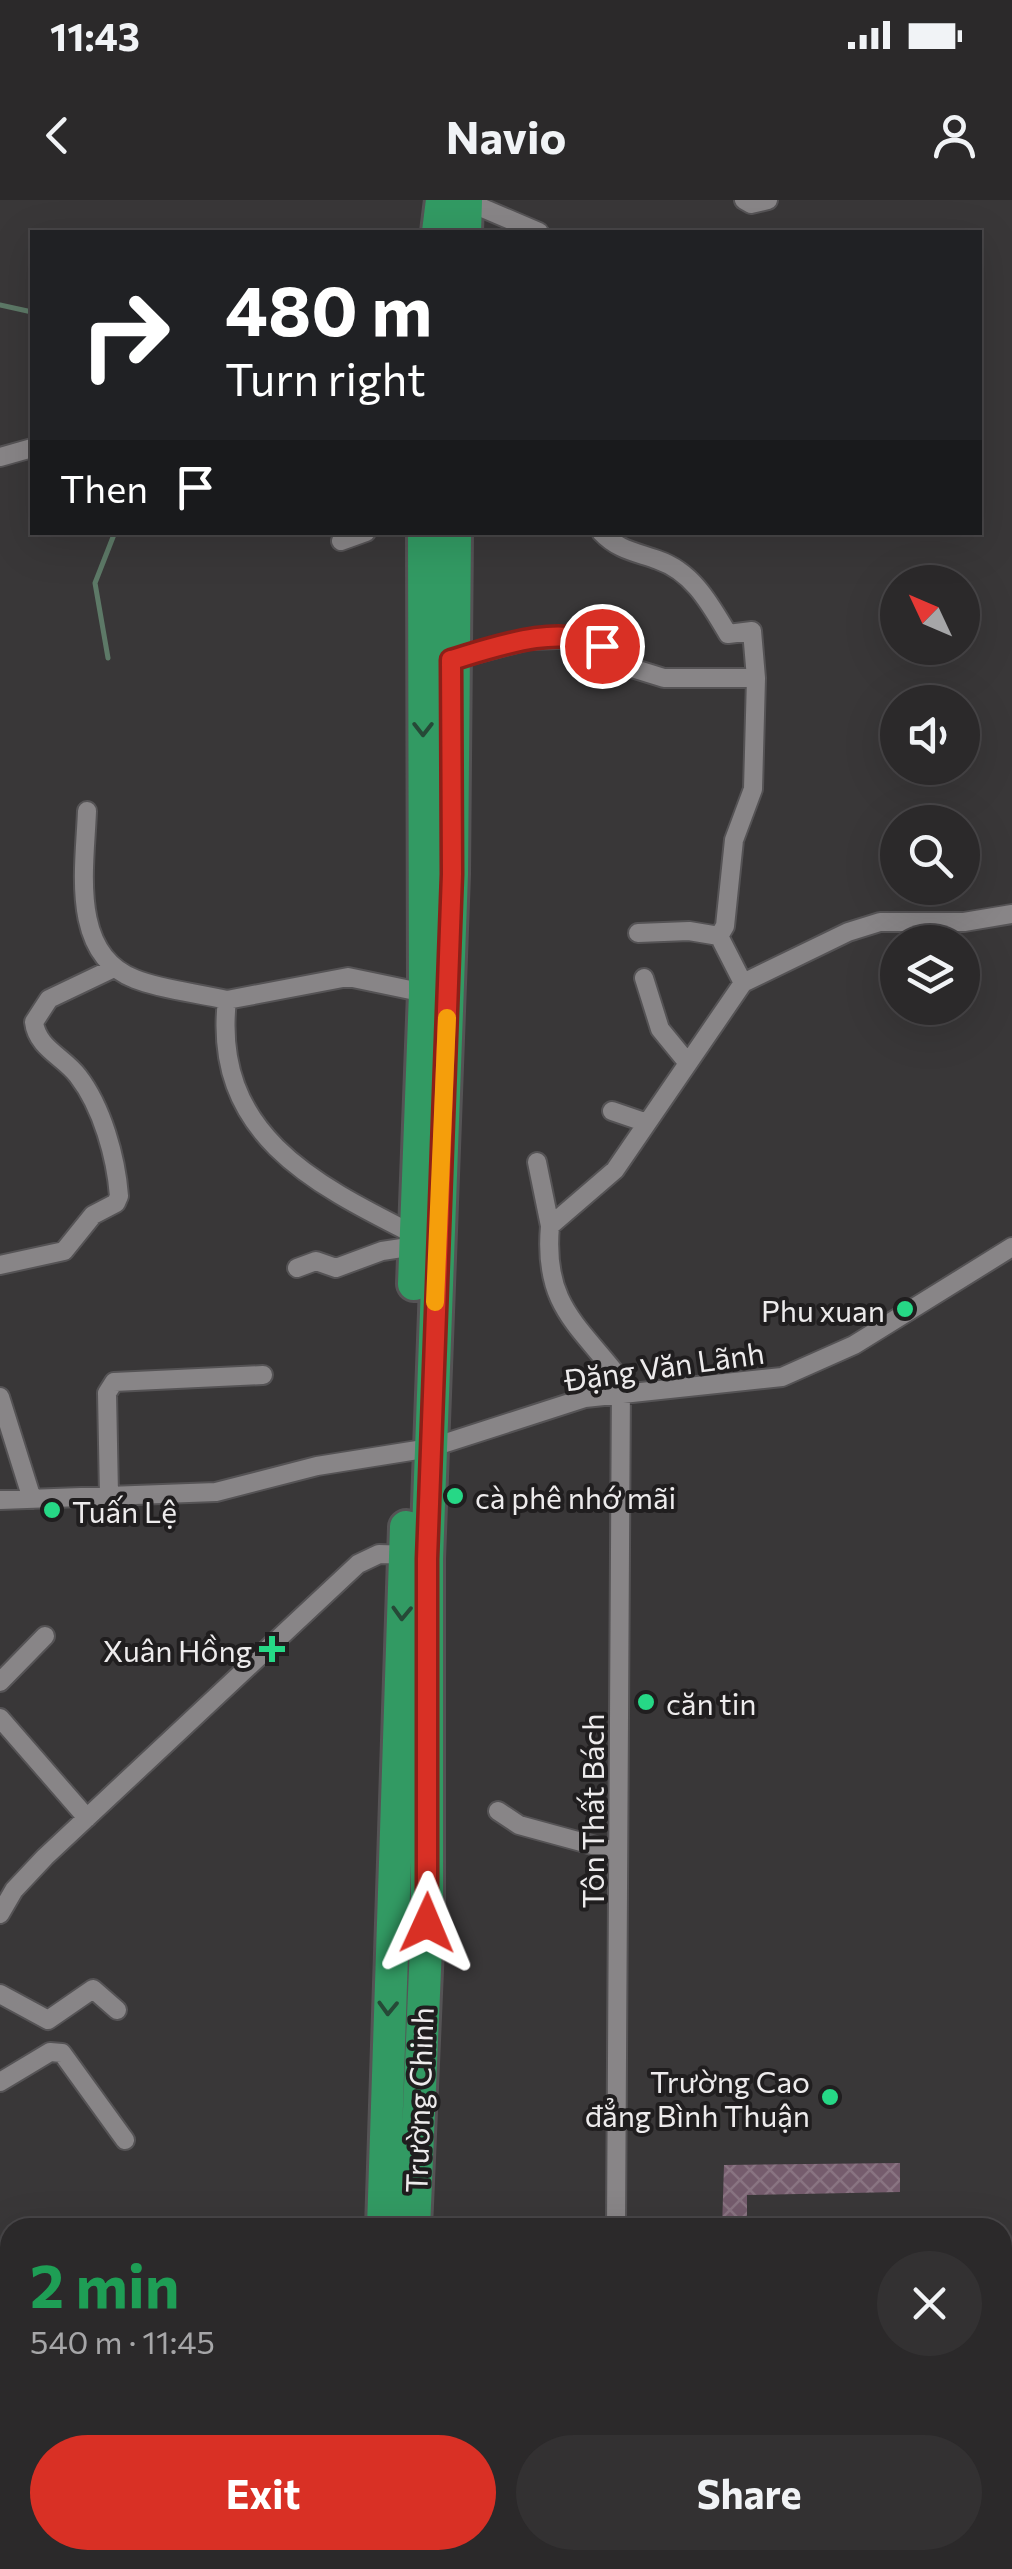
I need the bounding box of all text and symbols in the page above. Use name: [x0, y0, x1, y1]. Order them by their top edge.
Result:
text: 11:43: [50, 12, 140, 59]
icon: back: [30, 108, 85, 163]
text: Navio: [446, 108, 566, 163]
icon: person: [927, 108, 982, 163]
text: 480 m: [225, 265, 432, 350]
icon: right: [60, 270, 190, 400]
text: Turn right: [225, 350, 426, 405]
icon: arrive: [168, 460, 223, 515]
text: Then: [60, 464, 148, 511]
north arrow: [880, 565, 980, 665]
map controls: [880, 565, 980, 1025]
pin: [560, 604, 645, 689]
icon: arrive: [575, 619, 630, 674]
button: sound: [880, 685, 980, 785]
one-way arrow: [412, 722, 434, 737]
button: search: [880, 805, 980, 905]
button: layers: [880, 925, 980, 1025]
place label: Phu xuan: [761, 1291, 885, 1328]
marker: Phu xuan: [894, 1298, 916, 1320]
street label: Đặng Văn Lãnh: [561, 1333, 766, 1397]
place label: cà phê nhớ mãi: [475, 1478, 676, 1515]
marker: cà phê nhớ mãi: [444, 1485, 466, 1507]
place label: Tuấn Lệ: [72, 1492, 177, 1529]
marker: Tuấn Lệ: [41, 1499, 63, 1521]
one-way arrow: [392, 1606, 413, 1622]
place label: Xuân Hồng: [103, 1631, 252, 1668]
marker: Xuân Hồng: [261, 1638, 283, 1660]
place label: căn tin: [666, 1684, 757, 1721]
marker: căn tin: [635, 1691, 657, 1713]
street label: Tôn Thất Bách: [573, 1714, 610, 1908]
position arrow: [375, 1871, 479, 1975]
one-way arrow: [377, 2000, 398, 2016]
street label: Trường Chinh: [396, 2007, 440, 2193]
place label: Trường Cao đẳng Bình Thuận: [585, 2062, 810, 2133]
marker: Trường Cao đẳng Bình Thuận: [819, 2086, 841, 2108]
text: 2 min: [30, 2247, 179, 2320]
button: close: [877, 2251, 982, 2356]
text: 540 m · 11:45: [30, 2321, 215, 2361]
button: Exit: [30, 2435, 496, 2550]
button: Share: [516, 2435, 982, 2550]

